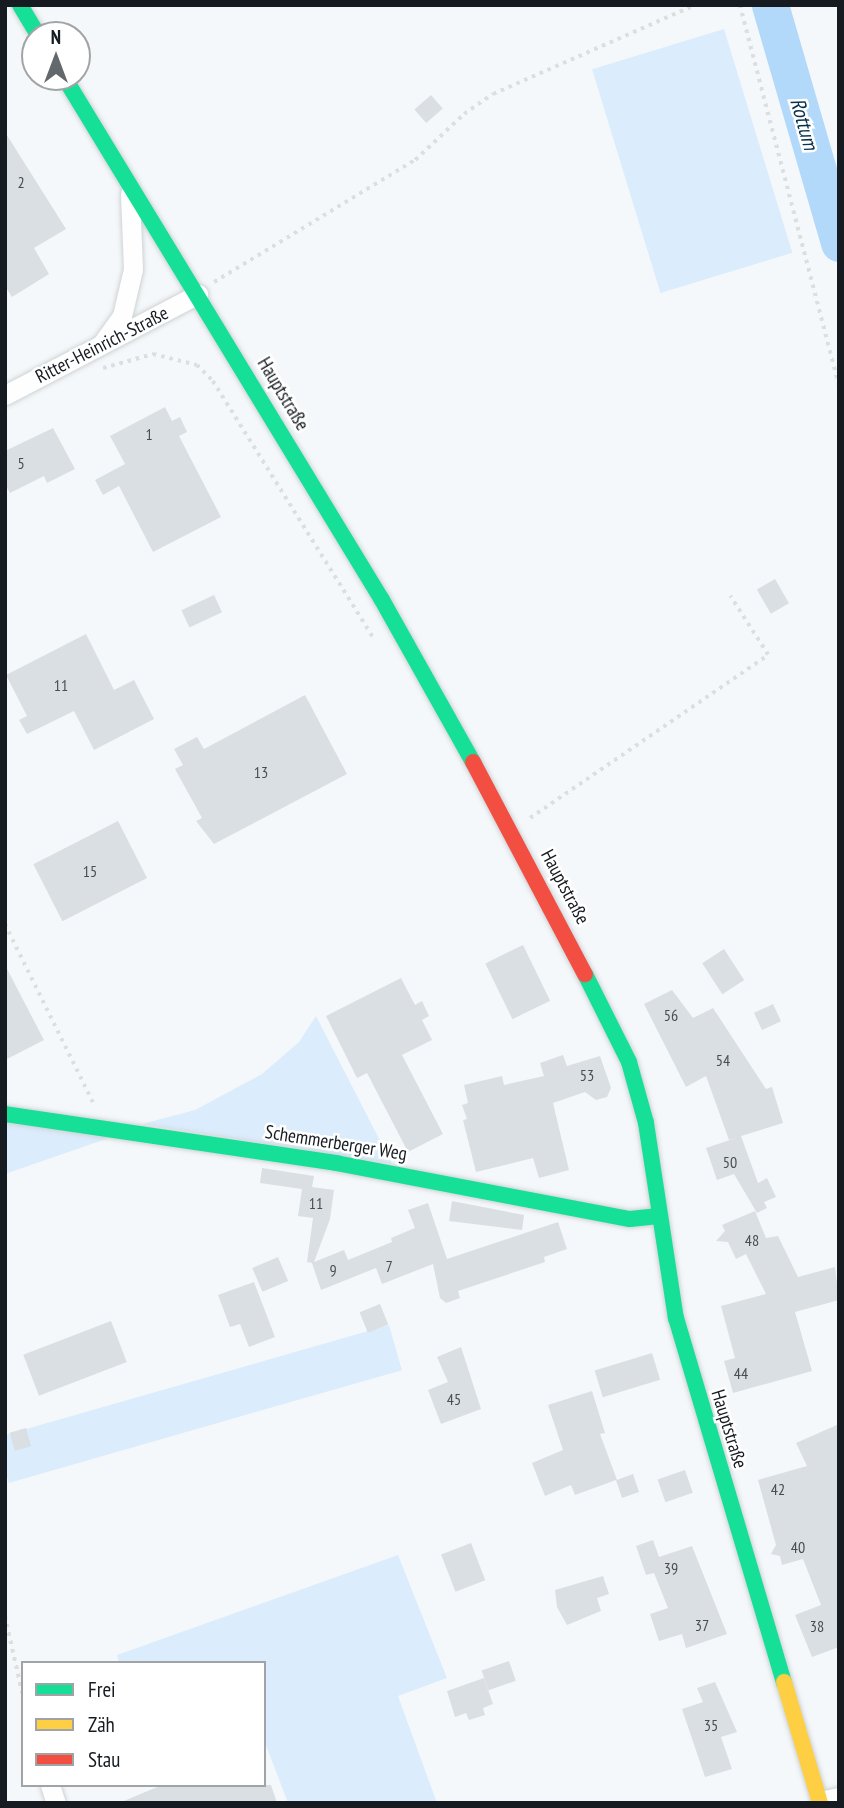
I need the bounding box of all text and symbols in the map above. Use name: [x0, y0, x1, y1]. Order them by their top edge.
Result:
north arrow: [21, 21, 91, 91]
text: N: [51, 25, 61, 49]
water label: Rottum: [785, 95, 823, 153]
house number: 2: [17, 172, 25, 192]
street label: Ritter-Heinrich-Straße: [32, 302, 172, 388]
street label: Hauptstraße: [252, 353, 314, 435]
house number: 1: [145, 424, 153, 444]
house number: 5: [17, 453, 25, 473]
house number: 11: [54, 675, 68, 695]
house number: 13: [254, 762, 268, 782]
street label: Hauptstraße: [536, 846, 594, 928]
house number: 15: [83, 861, 97, 881]
house number: 56: [664, 1005, 678, 1025]
house number: 54: [716, 1050, 730, 1070]
house number: 53: [580, 1065, 594, 1085]
street label: Schemmerberger Weg: [263, 1121, 409, 1165]
house number: 50: [723, 1152, 737, 1172]
house number: 11: [309, 1193, 323, 1213]
house number: 48: [745, 1230, 759, 1250]
house number: 7: [385, 1256, 393, 1276]
house number: 9: [329, 1260, 337, 1280]
house number: 44: [734, 1363, 748, 1383]
street label: Hauptstraße: [706, 1387, 752, 1471]
house number: 45: [447, 1389, 461, 1409]
house number: 42: [771, 1479, 785, 1499]
house number: 40: [791, 1537, 805, 1557]
house number: 39: [664, 1558, 678, 1578]
house number: 37: [695, 1615, 709, 1635]
house number: 38: [810, 1616, 824, 1636]
legend: [21, 1661, 266, 1787]
text: Frei: [88, 1676, 116, 1703]
text: Zäh: [88, 1711, 115, 1738]
house number: 35: [704, 1715, 718, 1735]
text: Stau: [88, 1746, 120, 1773]

